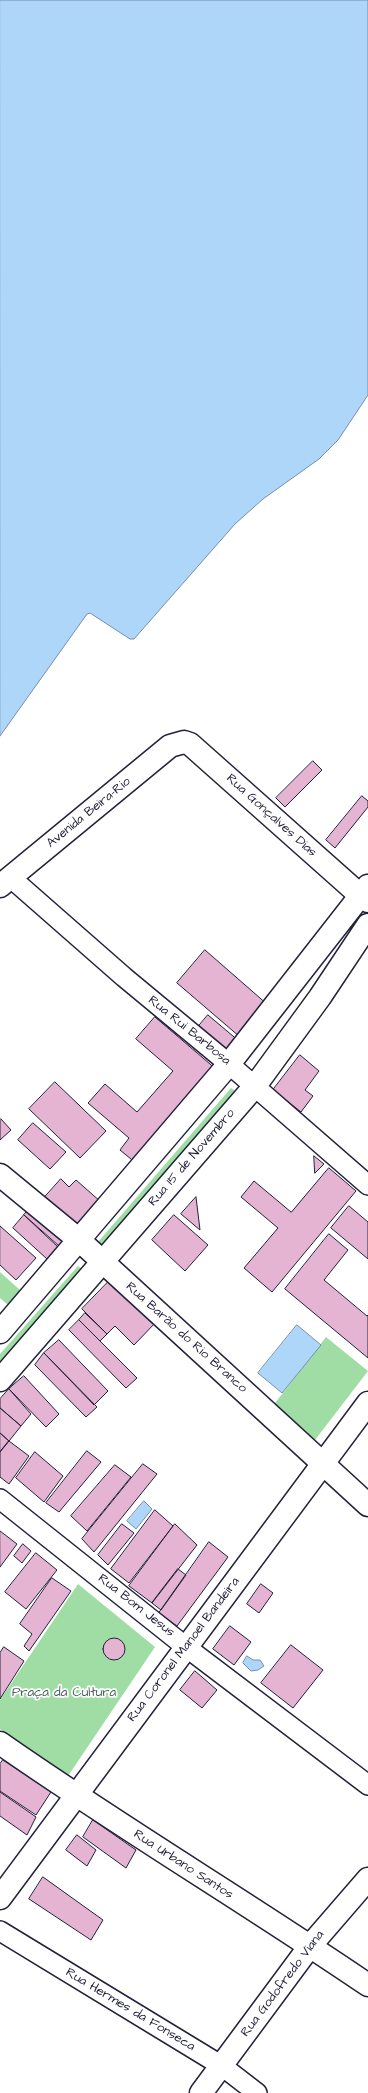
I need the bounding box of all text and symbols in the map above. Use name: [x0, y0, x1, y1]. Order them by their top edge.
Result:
street label: Rua Gonçalves Dias: [223, 771, 319, 861]
street label: Avenida Beira-Rio: [44, 774, 134, 852]
street label: Rua Rui Barbosa: [145, 993, 233, 1069]
street label: Rua 15 de Novembro: [146, 1106, 238, 1210]
street label: Rua Barão do Rio Branco: [122, 1279, 250, 1397]
street label: Rua Bom Jesus: [95, 1571, 177, 1641]
street label: Rua Coronel Manoel Bandeira: [125, 1575, 243, 1725]
park label: Praça da Cultura: [12, 1685, 116, 1701]
street label: Rua Urbano Santos: [130, 1827, 236, 1903]
street label: Rua Godofredo Viana: [238, 1928, 328, 2040]
street label: Rua Hermes da Fonseca: [62, 1965, 198, 2055]

